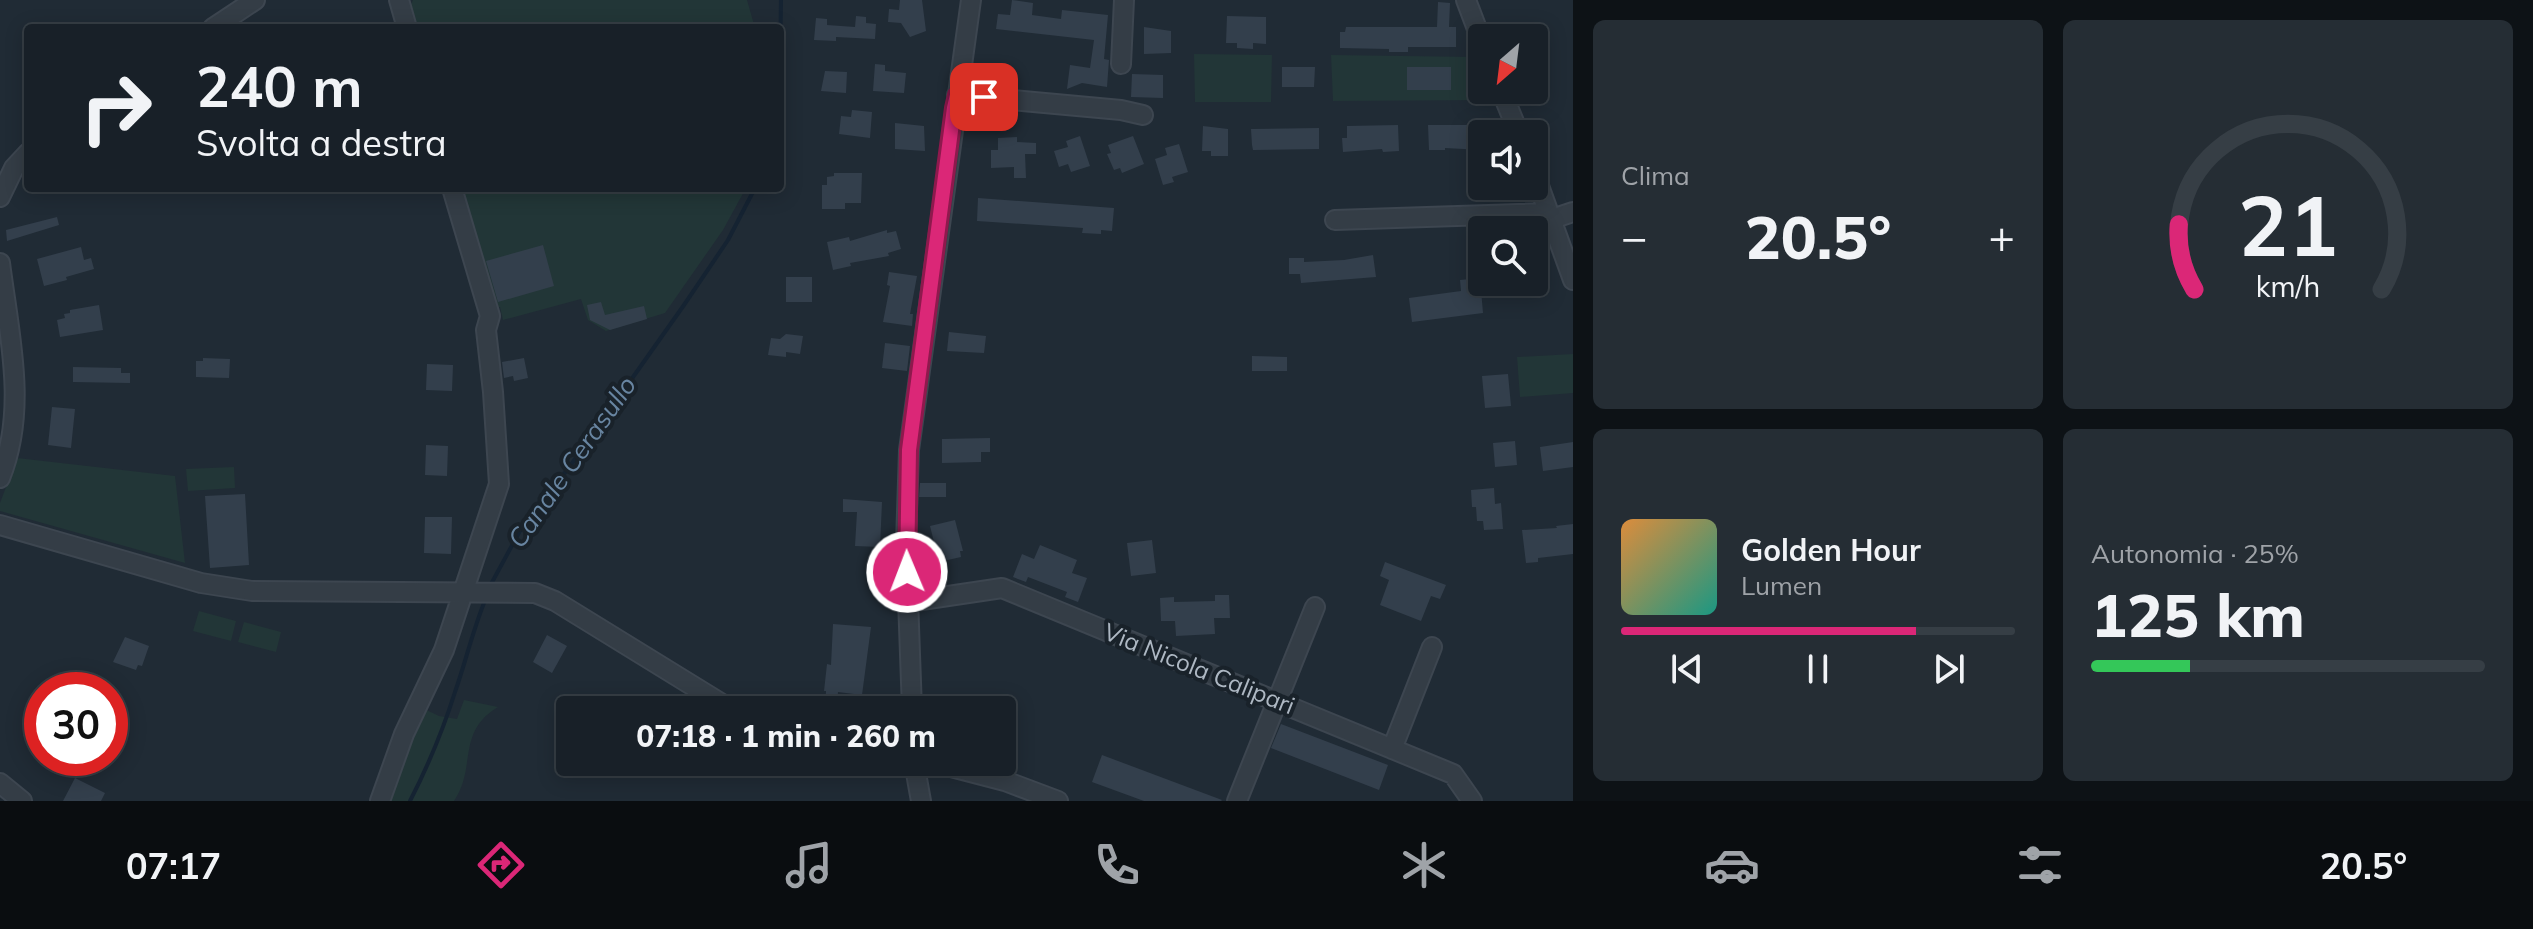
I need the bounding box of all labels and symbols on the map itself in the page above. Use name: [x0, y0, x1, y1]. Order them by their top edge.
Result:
north arrow: [1468, 24, 1548, 104]
pin: [950, 63, 1018, 131]
water label: Canale Cerasullo: [500, 370, 643, 554]
position arrow: [865, 530, 949, 614]
street label: Via Nicola Calipari: [1099, 616, 1299, 720]
speed limit sign: 30: [24, 672, 128, 776]

